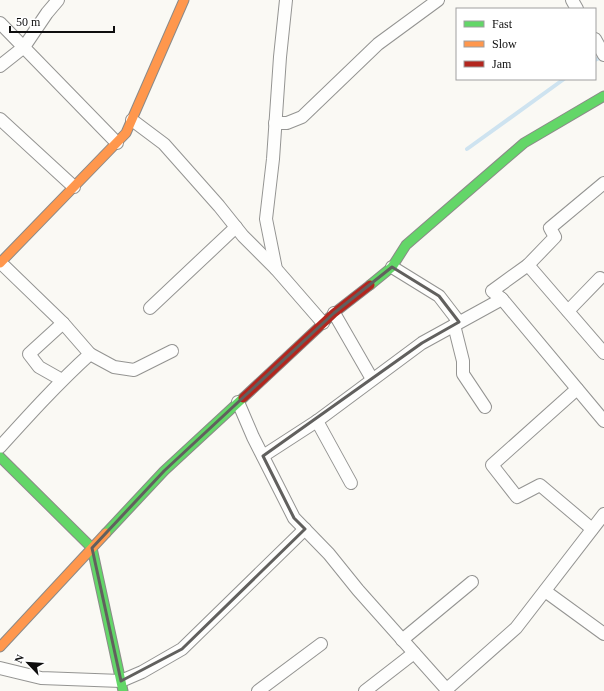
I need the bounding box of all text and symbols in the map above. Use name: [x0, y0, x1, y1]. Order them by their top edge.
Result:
scale bar: [10, 8, 114, 34]
legend: [456, 8, 596, 80]
text: 50 m: [16, 15, 41, 29]
text: Fast: [492, 17, 513, 31]
text: Slow: [492, 37, 517, 51]
text: Jam: [492, 57, 512, 71]
north arrow: [8, 643, 48, 683]
text: N: [12, 653, 26, 665]

